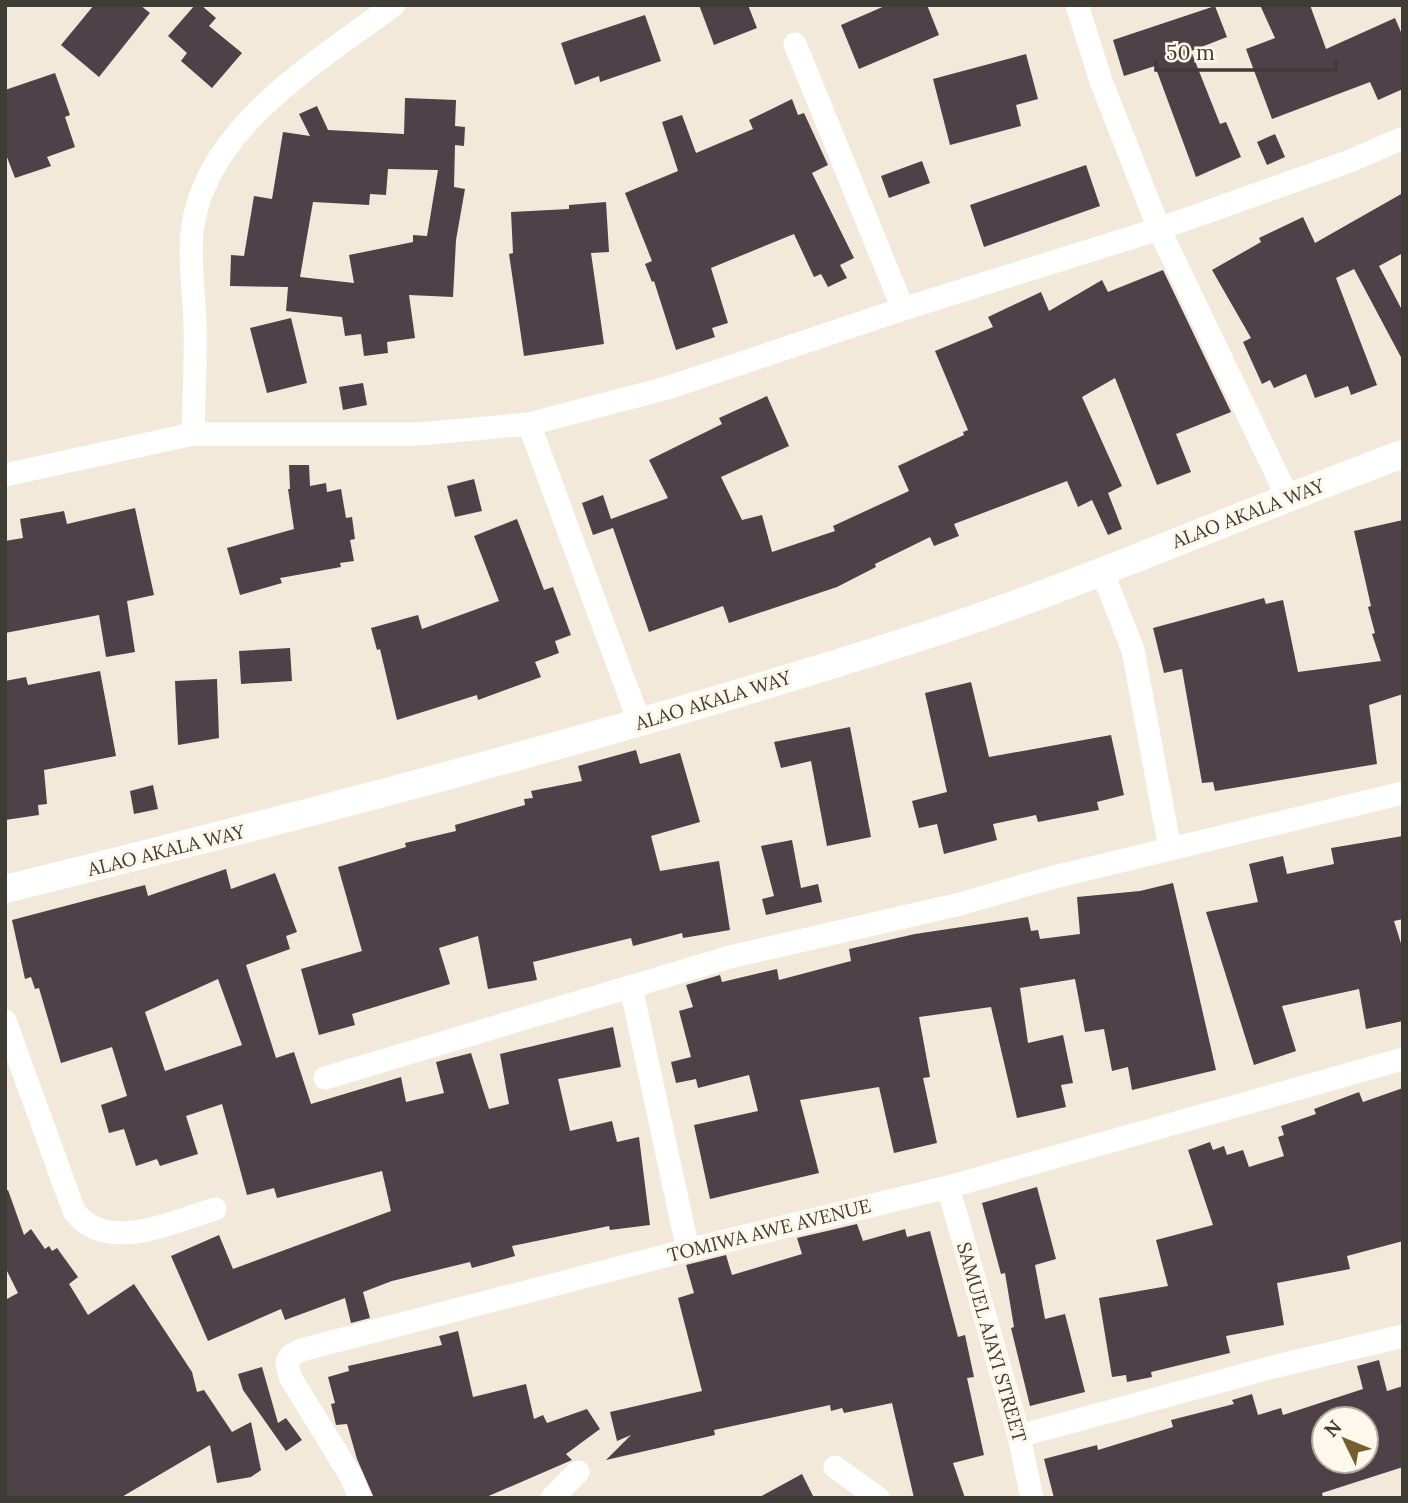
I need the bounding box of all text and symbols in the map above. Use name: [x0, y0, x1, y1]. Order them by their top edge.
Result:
scale bar: [1156, 28, 1336, 72]
text: 50 m: [1166, 39, 1215, 66]
street label: ALAO AKALA WAY: [1167, 473, 1329, 553]
street label: ALAO AKALA WAY: [631, 665, 795, 735]
street label: ALAO AKALA WAY: [84, 819, 248, 881]
street label: TOMIWA AWE AVENUE: [665, 1193, 873, 1267]
street label: SAMUEL AJAYI STREET: [952, 1239, 1032, 1445]
north arrow: [1310, 1405, 1380, 1475]
text: N: [1319, 1415, 1347, 1442]

